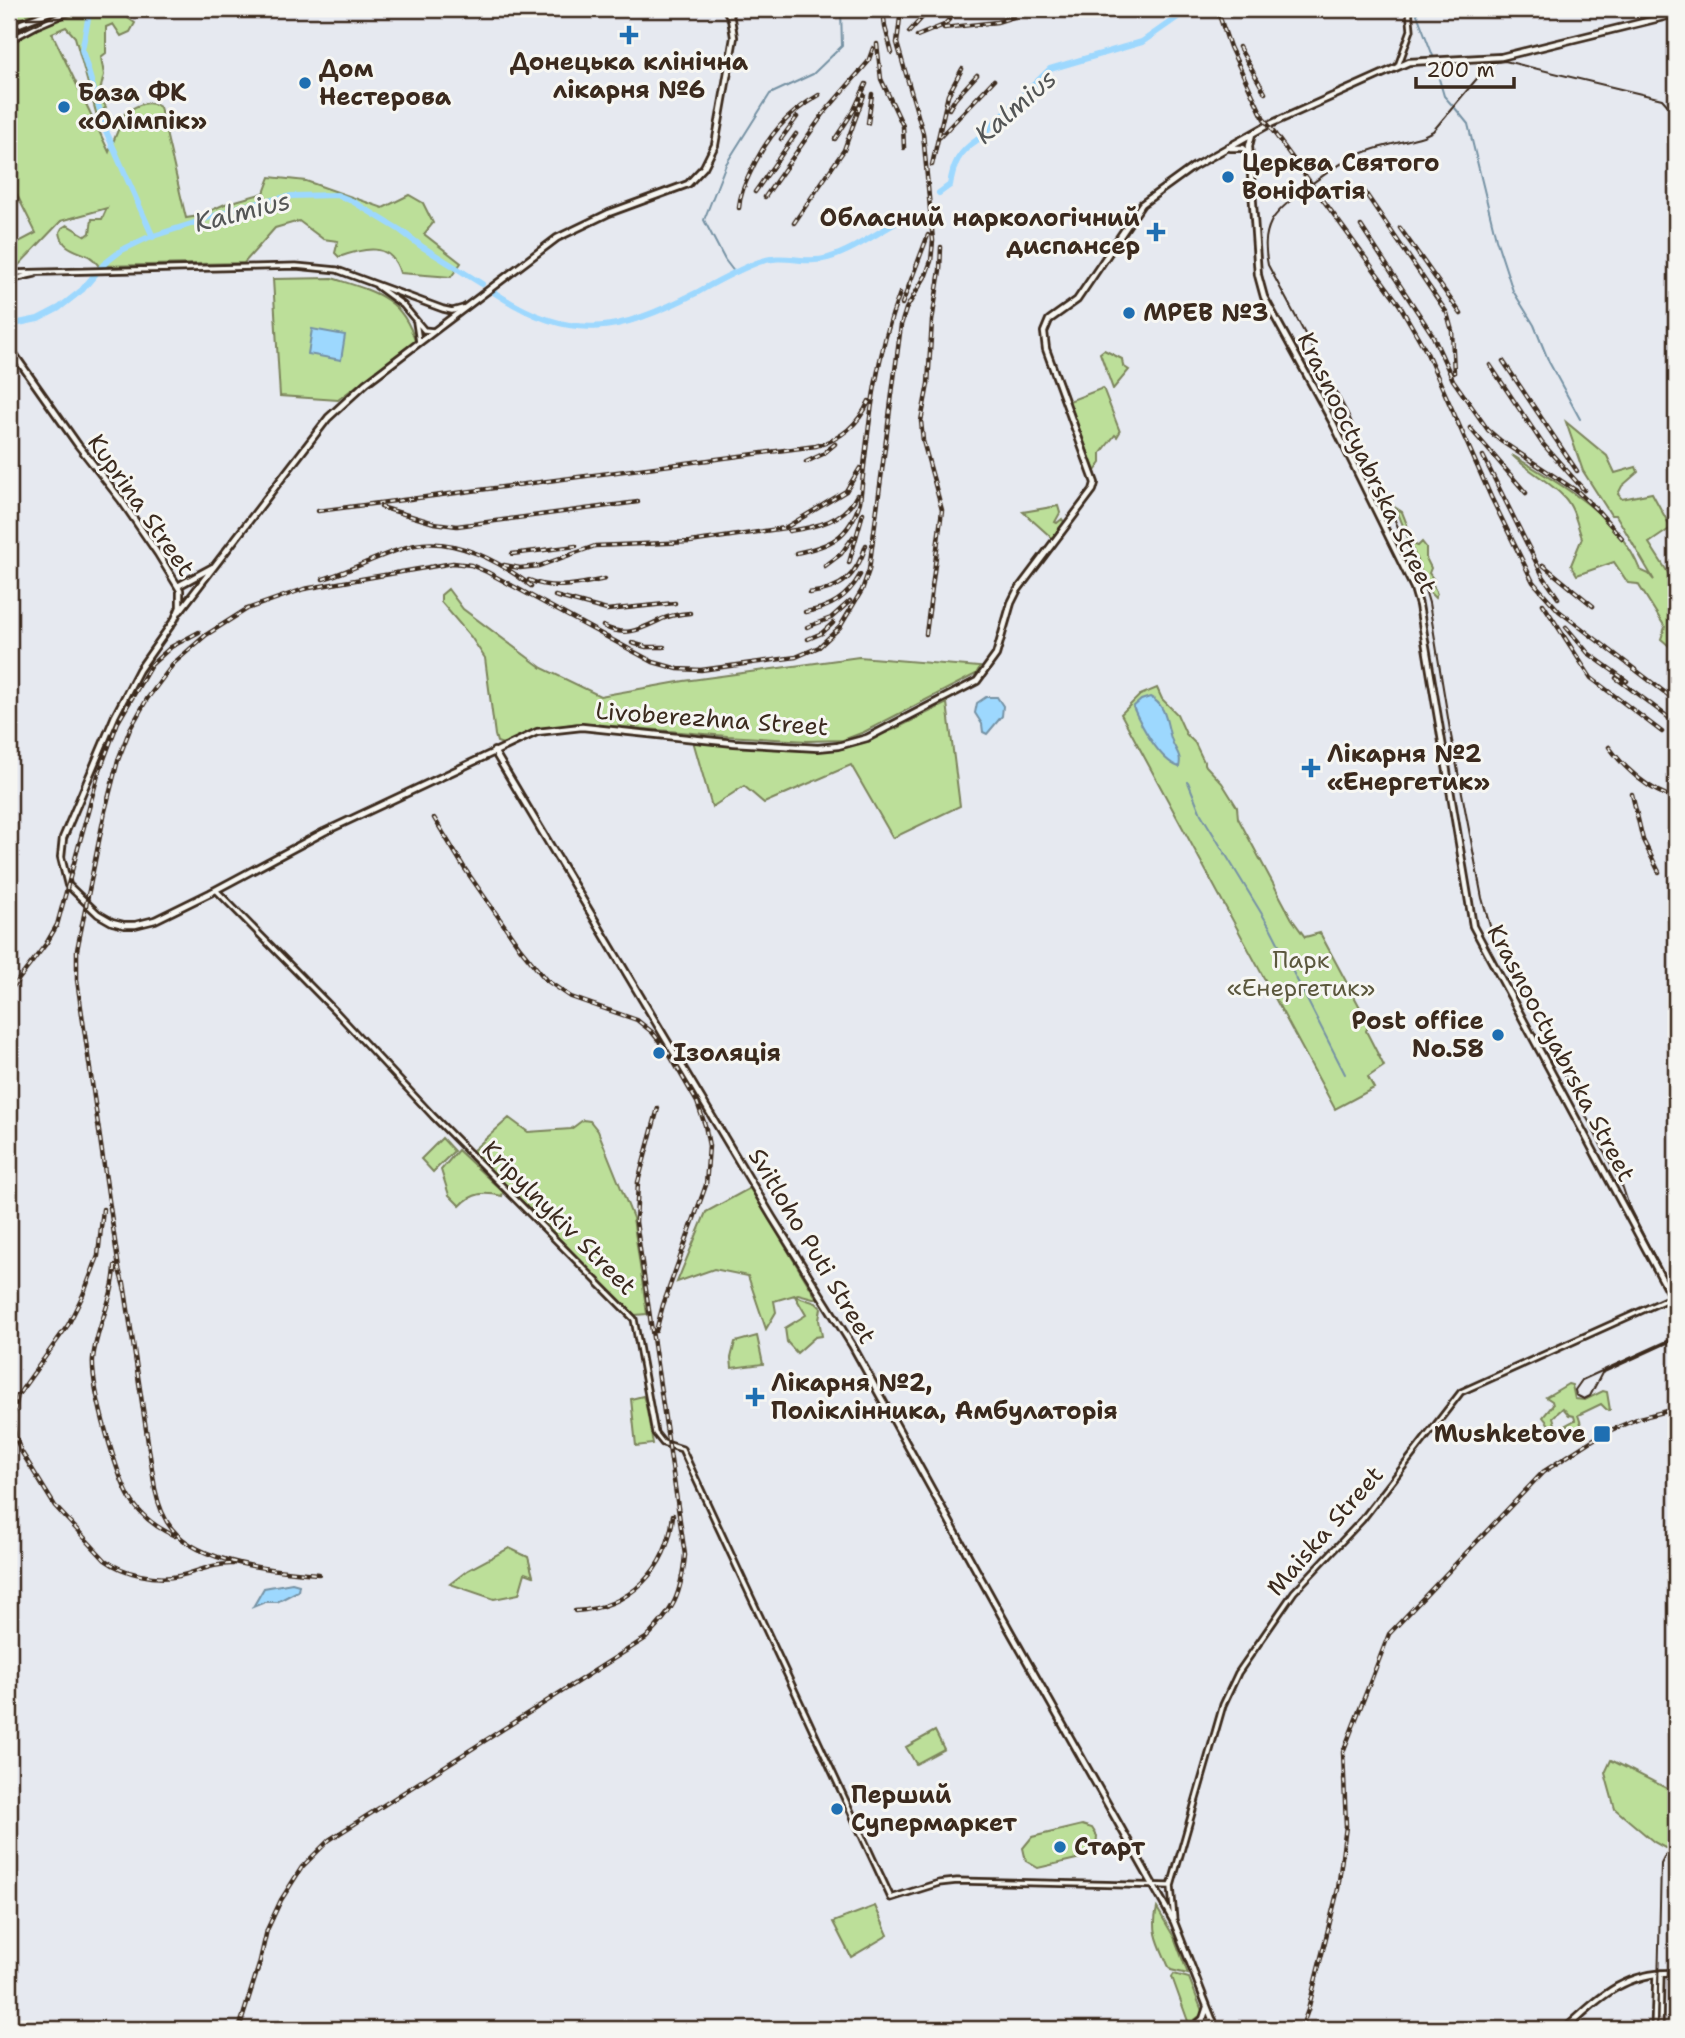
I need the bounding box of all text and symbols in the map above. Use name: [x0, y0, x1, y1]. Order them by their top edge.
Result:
marker: Донецька клінічна лікарня №6: [619, 25, 639, 45]
place label: Донецька клінічна лікарня №6: [510, 46, 749, 106]
scale bar: [1416, 46, 1514, 90]
place label: Дом Нестерова: [319, 53, 452, 113]
text: 200 m: [1426, 56, 1495, 84]
water label: Kalmius: [967, 61, 1063, 151]
marker: Дом Нестерова: [297, 75, 313, 91]
place label: База ФК «Олімпік»: [78, 77, 207, 137]
marker: База ФК «Олімпік»: [56, 99, 72, 115]
place label: Церква Святого Воніфатія: [1242, 147, 1440, 207]
marker: Церква Святого Воніфатія: [1220, 169, 1236, 185]
water label: Kalmius: [190, 182, 294, 240]
place label: Обласний наркологічний диспансер: [819, 202, 1140, 262]
marker: Обласний наркологічний диспансер: [1146, 222, 1166, 242]
place label: МРЕВ №3: [1143, 297, 1269, 329]
marker: МРЕВ №3: [1121, 305, 1137, 321]
street label: Krasnooctyabrska Street: [1290, 327, 1444, 599]
street label: Kuprina Street: [80, 428, 202, 582]
street label: Livoberezhna Street: [595, 695, 829, 743]
place label: Лікарня №2 «Енергетик»: [1327, 738, 1490, 798]
marker: Лікарня №2 «Енергетик»: [1301, 758, 1321, 778]
street label: Krasnooctyabrska Street: [1480, 919, 1642, 1187]
park label: Парк «Енергетик»: [1227, 944, 1375, 1004]
place label: Post office No.58: [1352, 1005, 1484, 1065]
marker: Post office No.58: [1490, 1027, 1506, 1043]
place label: Ізоляція: [673, 1037, 781, 1069]
marker: Ізоляція: [651, 1045, 667, 1061]
street label: Kripylnykiv Street: [475, 1134, 643, 1302]
street label: Svitloho Puti Street: [741, 1142, 883, 1350]
place label: Лікарня №2, Поліклінника, Амбулаторія: [771, 1367, 1118, 1427]
marker: Лікарня №2, Поліклінника, Амбулаторія: [745, 1387, 765, 1407]
place label: Mushketove: [1434, 1418, 1586, 1450]
marker: Mushketove: [1592, 1424, 1612, 1444]
street label: Maiska Street: [1260, 1459, 1390, 1603]
place label: Перший Супермаркет: [851, 1779, 1018, 1839]
marker: Перший Супермаркет: [829, 1801, 845, 1817]
place label: Старт: [1074, 1831, 1146, 1863]
marker: Старт: [1052, 1839, 1068, 1855]

